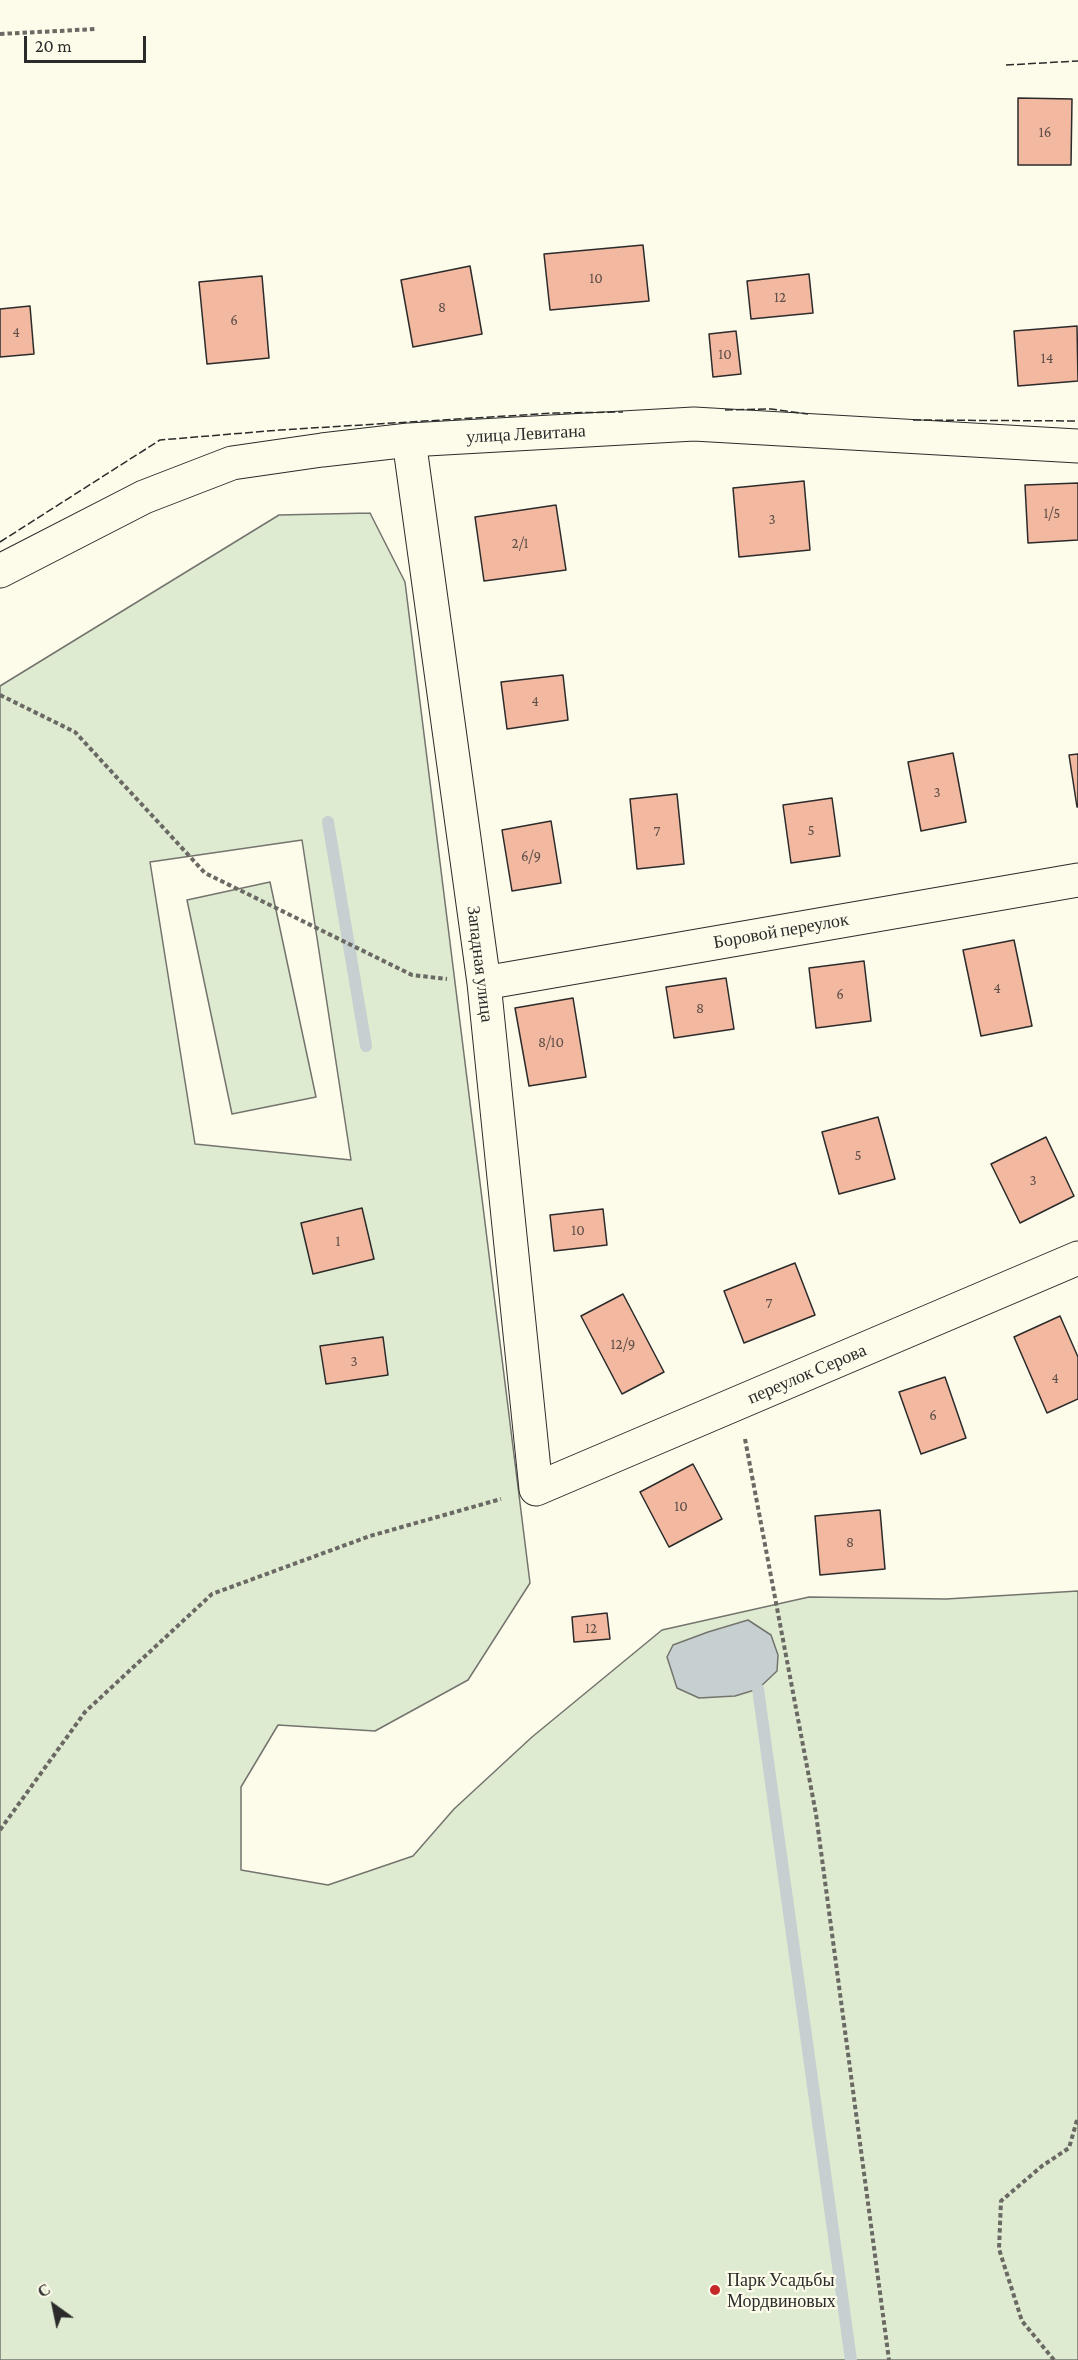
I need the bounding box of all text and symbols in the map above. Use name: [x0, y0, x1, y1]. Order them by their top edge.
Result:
scale bar: [27, 24, 148, 62]
text: 20 m: [35, 36, 72, 56]
house number: 16: [1039, 123, 1051, 141]
house number: 10: [589, 269, 603, 287]
house number: 12: [774, 288, 786, 306]
house number: 8: [438, 298, 446, 316]
house number: 6: [230, 311, 238, 329]
house number: 4: [12, 323, 20, 341]
house number: 10: [718, 345, 732, 363]
house number: 14: [1041, 349, 1053, 367]
street label: улица Левитана: [466, 420, 586, 448]
house number: 1/5: [1044, 504, 1060, 522]
house number: 3: [768, 510, 776, 528]
house number: 2/1: [512, 534, 528, 552]
house number: 4: [531, 692, 539, 710]
house number: 3: [933, 783, 941, 801]
house number: 5: [807, 821, 815, 839]
house number: 7: [654, 822, 660, 840]
house number: 6/9: [521, 847, 541, 865]
street label: Западная улица: [462, 904, 498, 1024]
street label: Боровой переулок: [712, 908, 850, 954]
house number: 4: [993, 979, 1001, 997]
house number: 6: [836, 985, 844, 1003]
house number: 8: [696, 999, 704, 1017]
house number: 8/10: [538, 1033, 564, 1051]
house number: 5: [854, 1146, 862, 1164]
house number: 3: [1029, 1171, 1037, 1189]
house number: 10: [571, 1221, 585, 1239]
house number: 1: [336, 1232, 340, 1250]
house number: 7: [766, 1294, 772, 1312]
house number: 12/9: [611, 1335, 635, 1353]
street label: переулок Серова: [744, 1339, 870, 1409]
house number: 3: [350, 1352, 358, 1370]
house number: 4: [1051, 1369, 1059, 1387]
house number: 6: [929, 1406, 937, 1424]
house number: 10: [674, 1497, 688, 1515]
house number: 8: [846, 1533, 854, 1551]
house number: 12: [585, 1619, 597, 1637]
place label: Парк Усадьбы Мордвиновых: [727, 2269, 836, 2312]
north arrow: [24, 2276, 84, 2336]
text: С: [34, 2280, 53, 2301]
marker: Парк Усадьбы Мордвиновых: [708, 2283, 722, 2297]

